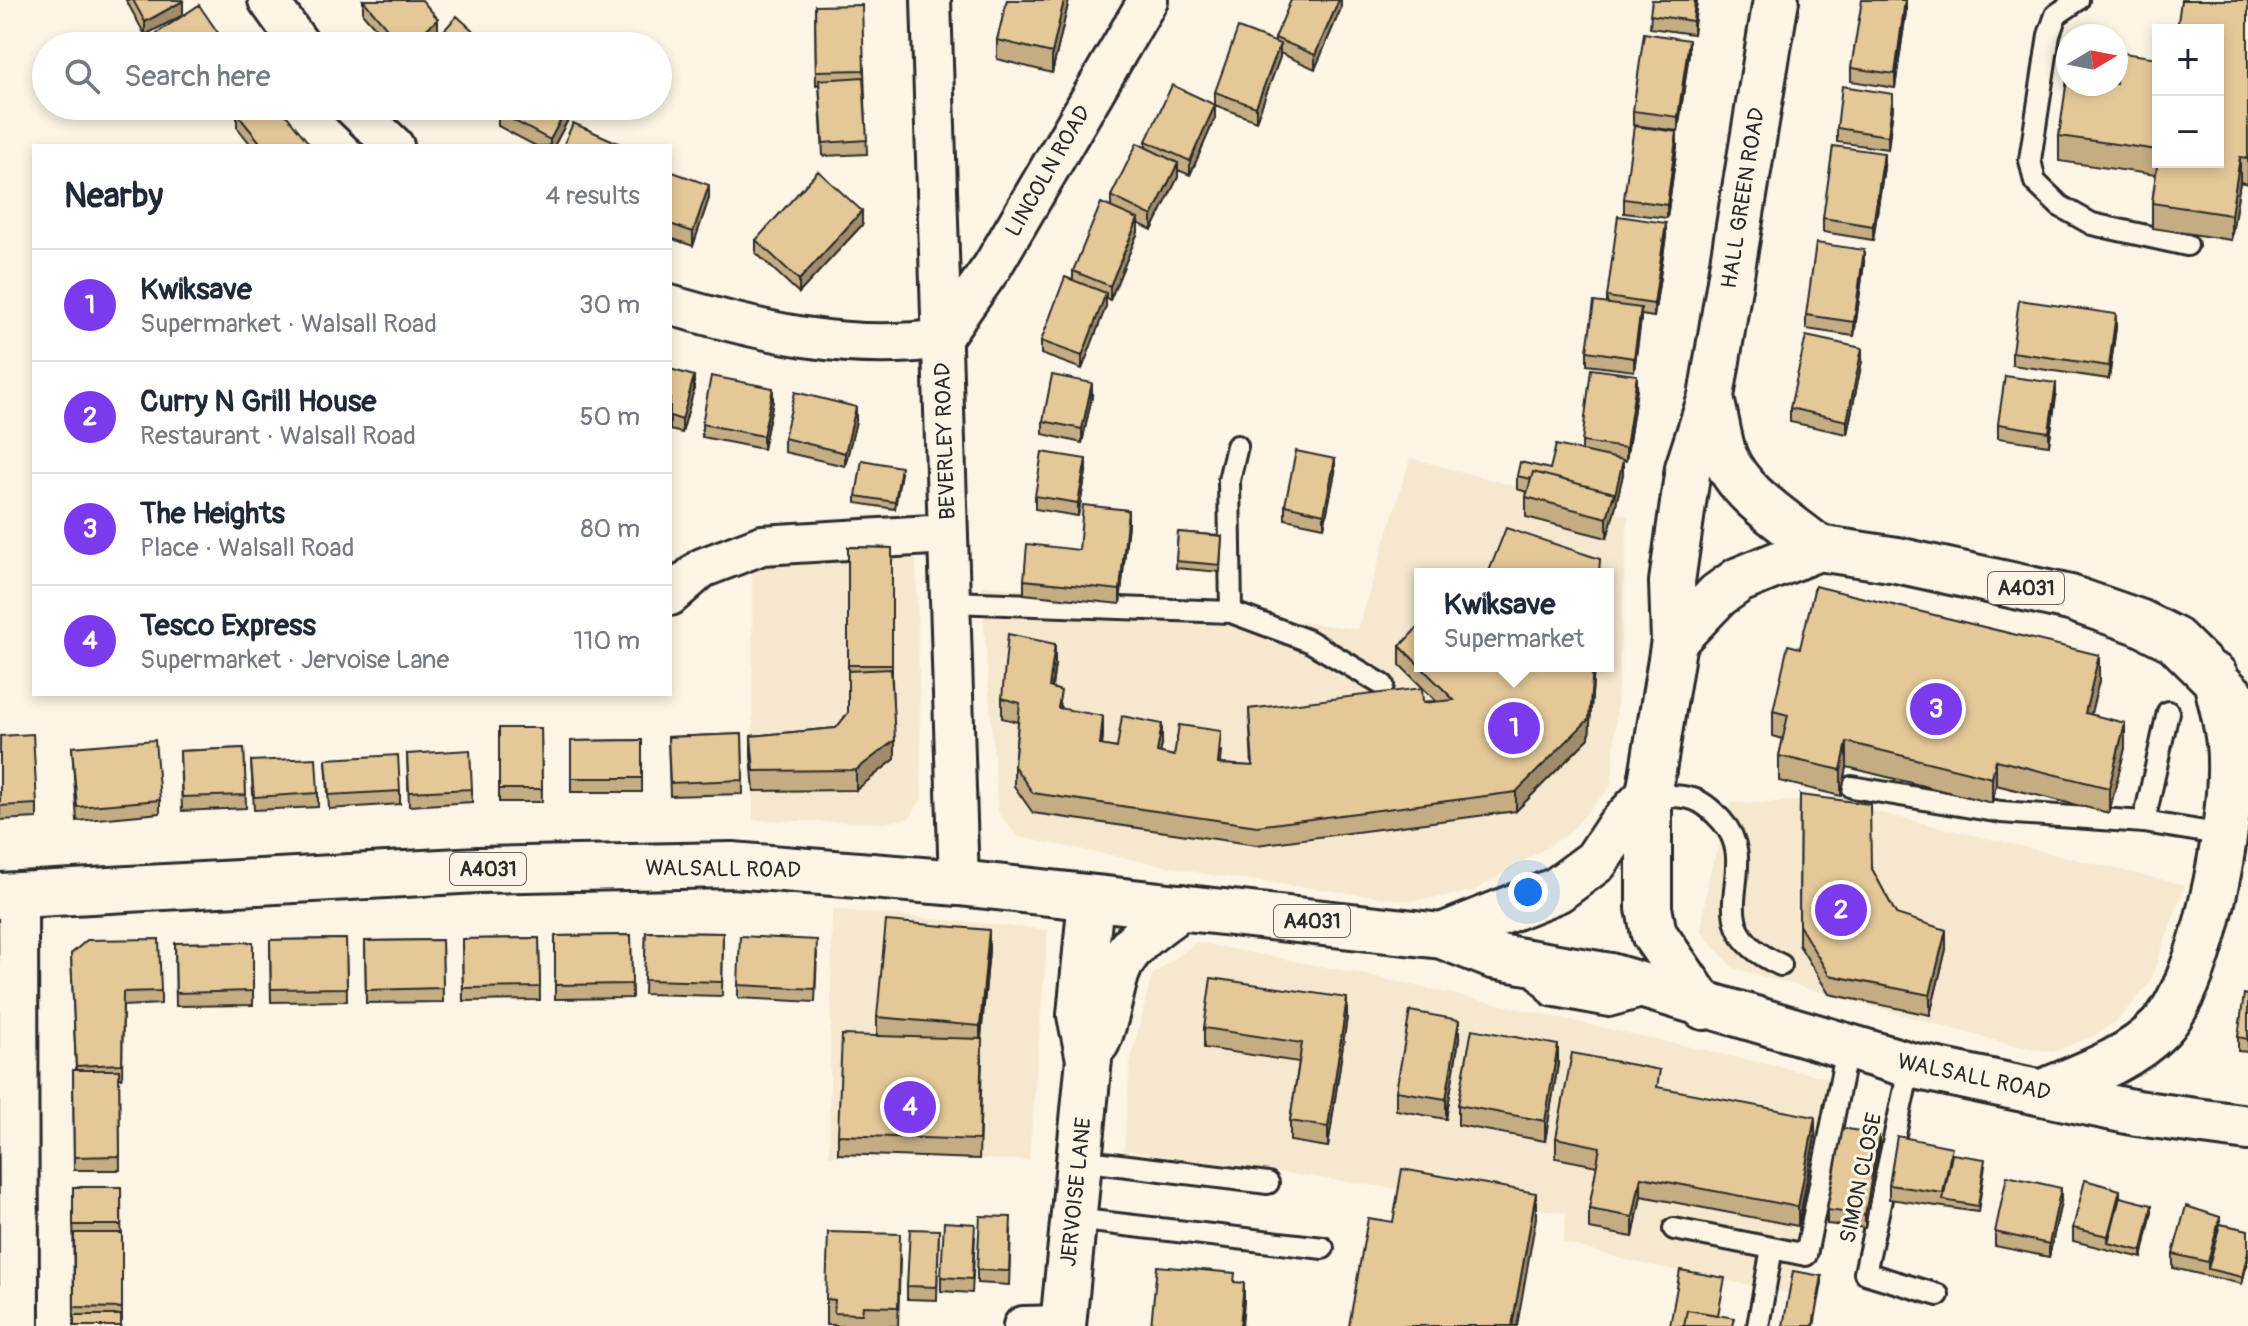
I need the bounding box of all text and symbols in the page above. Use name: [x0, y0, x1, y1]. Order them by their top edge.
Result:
north arrow: [2056, 24, 2128, 96]
map controls: [2152, 24, 2224, 168]
button: +: [2152, 24, 2224, 96]
search box: [32, 32, 672, 120]
icon: search: [60, 54, 104, 98]
text: Search here: [124, 58, 271, 95]
button: −: [2152, 96, 2224, 168]
street label: LINCOLN ROAD: [999, 100, 1097, 242]
street label: HALL GREEN ROAD: [1715, 105, 1771, 291]
text: Nearby: [64, 175, 163, 218]
text: 4 results: [545, 180, 640, 212]
text: Kwiksave: [140, 271, 252, 308]
text: 1: [85, 289, 95, 321]
text: 30 m: [579, 289, 640, 321]
text: Supermarket · Walsall Road: [140, 308, 437, 340]
street label: BEVERLEY ROAD: [928, 362, 962, 520]
text: Curry N Grill House: [140, 383, 376, 420]
text: 2: [83, 401, 97, 433]
text: 50 m: [579, 401, 640, 433]
text: Restaurant · Walsall Road: [140, 420, 416, 452]
text: The Heights: [140, 495, 285, 532]
text: 3: [83, 513, 97, 545]
text: 80 m: [580, 513, 640, 545]
text: Place · Walsall Road: [140, 532, 354, 564]
popup: [1414, 568, 1614, 672]
road number: A4031: [1988, 572, 2064, 604]
text: Kwiksave: [1443, 586, 1555, 623]
text: Tesco Express: [140, 607, 316, 644]
text: Supermarket: [1443, 623, 1585, 655]
text: 4: [82, 625, 98, 657]
text: 110 m: [573, 625, 640, 657]
text: Supermarket · Jervoise Lane: [140, 644, 449, 676]
pin: 3: [1910, 679, 1962, 739]
pin: 1: [1488, 698, 1540, 758]
road number: A4031: [450, 853, 526, 885]
street label: WALSALL ROAD: [645, 854, 801, 884]
your location: [1508, 872, 1548, 912]
pin: 2: [1815, 880, 1867, 940]
road number: A4031: [1274, 905, 1350, 937]
street label: WALSALL ROAD: [1895, 1047, 2053, 1107]
pin: 4: [884, 1077, 936, 1137]
street label: SIMON CLOSE: [1834, 1110, 1888, 1246]
street label: JERVOISE LANE: [1054, 1116, 1098, 1268]

